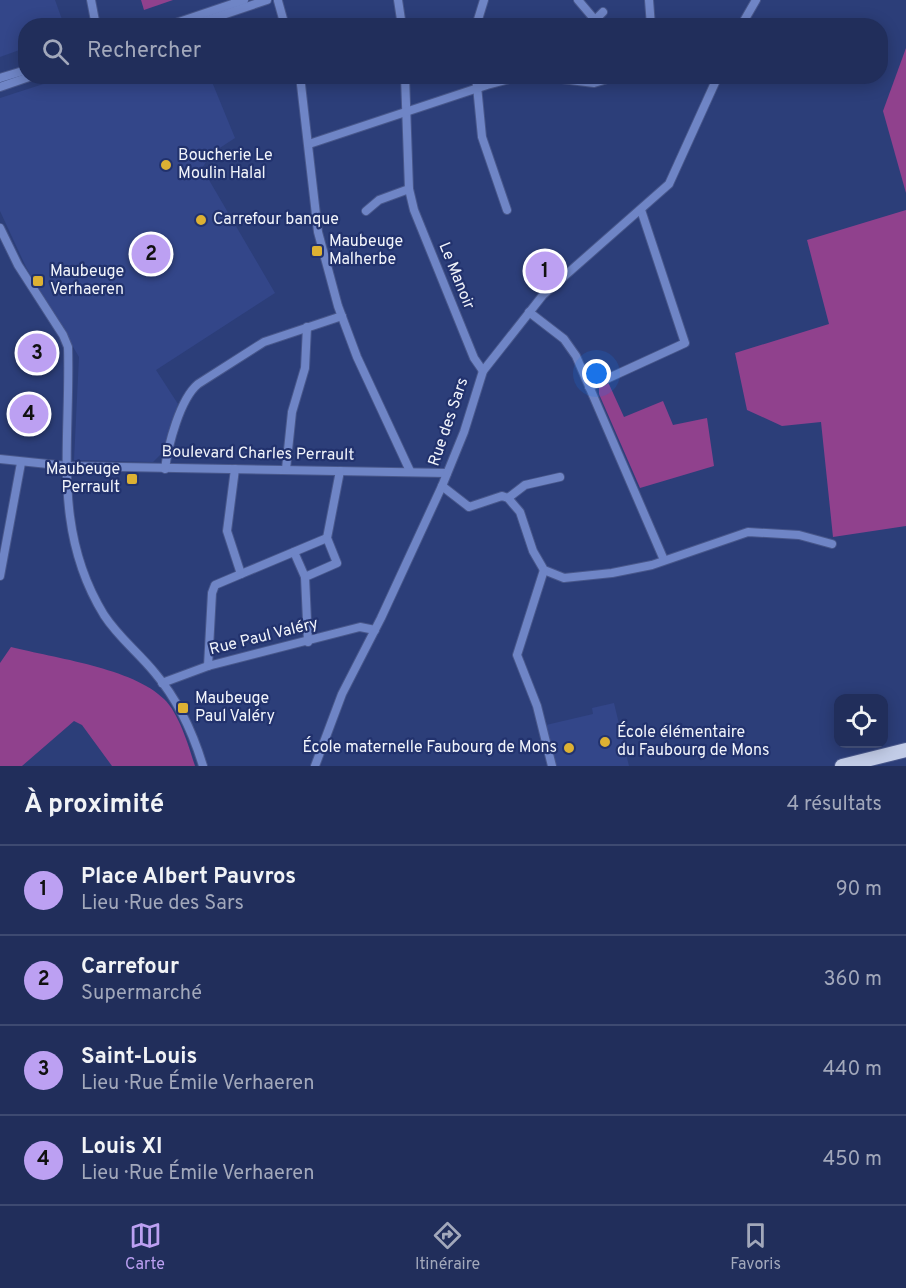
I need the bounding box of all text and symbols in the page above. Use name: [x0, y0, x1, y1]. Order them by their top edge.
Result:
search box: [18, 18, 888, 84]
icon: search: [39, 35, 72, 68]
text: Rechercher: [87, 38, 201, 65]
place label: Boucherie Le Moulin Halal: [178, 146, 273, 184]
marker: Boucherie Le Moulin Halal: [159, 158, 173, 172]
place label: Carrefour banque: [213, 210, 339, 230]
marker: Carrefour banque: [194, 213, 208, 227]
pin: 2: [132, 232, 170, 276]
place label: Maubeuge Malherbe: [329, 232, 403, 270]
street label: Le Manoir: [433, 239, 479, 313]
marker: Maubeuge Malherbe: [310, 244, 324, 258]
pin: 1: [526, 248, 564, 294]
place label: Maubeuge Verhaeren: [50, 262, 124, 300]
marker: Maubeuge Verhaeren: [31, 274, 45, 288]
pin: 3: [18, 330, 57, 376]
your location: [582, 359, 611, 388]
street label: Rue des Sars: [425, 375, 473, 469]
pin: 4: [9, 392, 48, 436]
street label: Boulevard Charles Perrault: [161, 442, 355, 466]
place label: Maubeuge Perrault: [46, 460, 120, 498]
marker: Maubeuge Perrault: [125, 472, 139, 486]
street label: Rue Paul Valéry: [207, 614, 321, 660]
place label: Maubeuge Paul Valéry: [195, 689, 275, 727]
map controls: [834, 694, 888, 748]
button: locate: [834, 694, 888, 748]
marker: Maubeuge Paul Valéry: [176, 701, 190, 715]
place label: École élémentaire du Faubourg de Mons: [617, 721, 769, 761]
marker: École élémentaire du Faubourg de Mons: [598, 735, 612, 749]
place label: École maternelle Faubourg de Mons: [303, 736, 557, 758]
marker: École maternelle Faubourg de Mons: [562, 741, 576, 755]
text: À proximité: [24, 789, 164, 822]
text: 4 résultats: [787, 792, 882, 818]
text: Place Albert Pauvros: [81, 864, 296, 891]
text: 1: [40, 877, 48, 903]
text: 90 m: [836, 877, 882, 903]
text: Lieu · Rue des Sars: [81, 891, 244, 917]
text: Carrefour: [81, 954, 179, 981]
text: 2: [37, 967, 50, 993]
text: 360 m: [824, 967, 882, 993]
text: Supermarché: [81, 981, 202, 1007]
text: Saint-Louis: [81, 1044, 197, 1071]
text: 3: [38, 1057, 50, 1083]
text: 440 m: [823, 1057, 882, 1083]
text: Lieu · Rue Émile Verhaeren: [81, 1071, 315, 1097]
text: Louis XI: [81, 1134, 163, 1161]
text: 4: [37, 1147, 50, 1173]
text: 450 m: [823, 1147, 882, 1173]
text: Lieu · Rue Émile Verhaeren: [81, 1161, 315, 1187]
tab: Carte: [125, 1219, 165, 1275]
tab: Itinéraire: [415, 1219, 480, 1275]
tab: Favoris: [730, 1219, 781, 1275]

